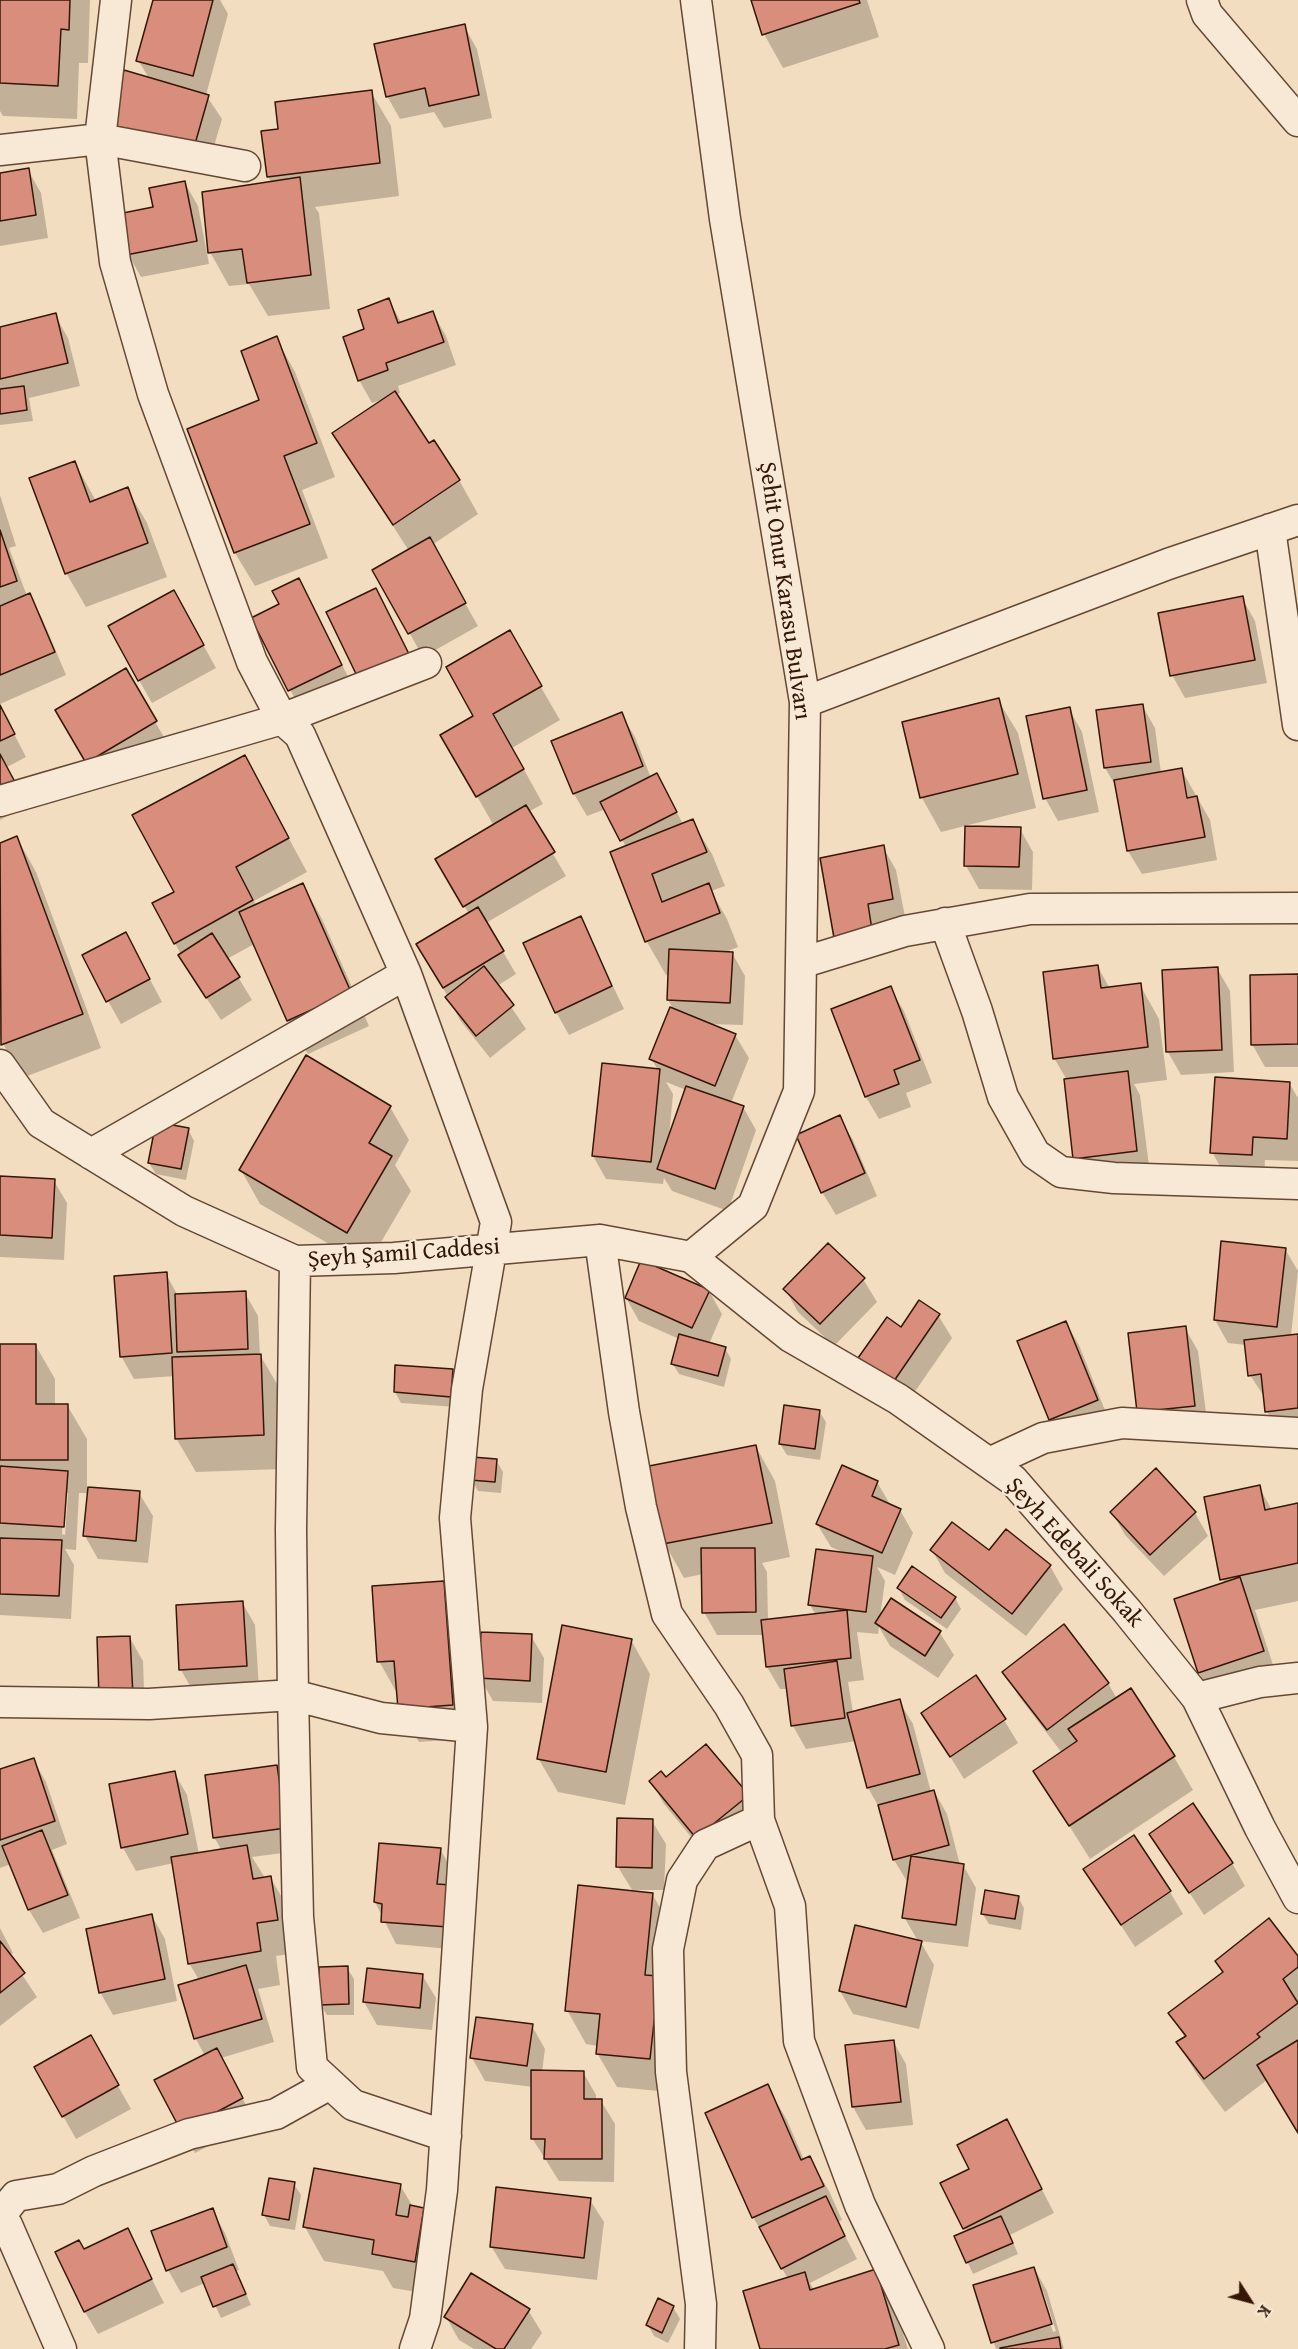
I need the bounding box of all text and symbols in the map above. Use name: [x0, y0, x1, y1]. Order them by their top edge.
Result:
street label: Şehit Onur Karasu Bulvarı: [752, 460, 816, 722]
street label: Şeyh Şamil Caddesi: [307, 1233, 501, 1275]
street label: Şeyh Edebali Sokak: [999, 1472, 1149, 1634]
north arrow: [1220, 2271, 1280, 2331]
text: K: [1252, 2300, 1277, 2323]

